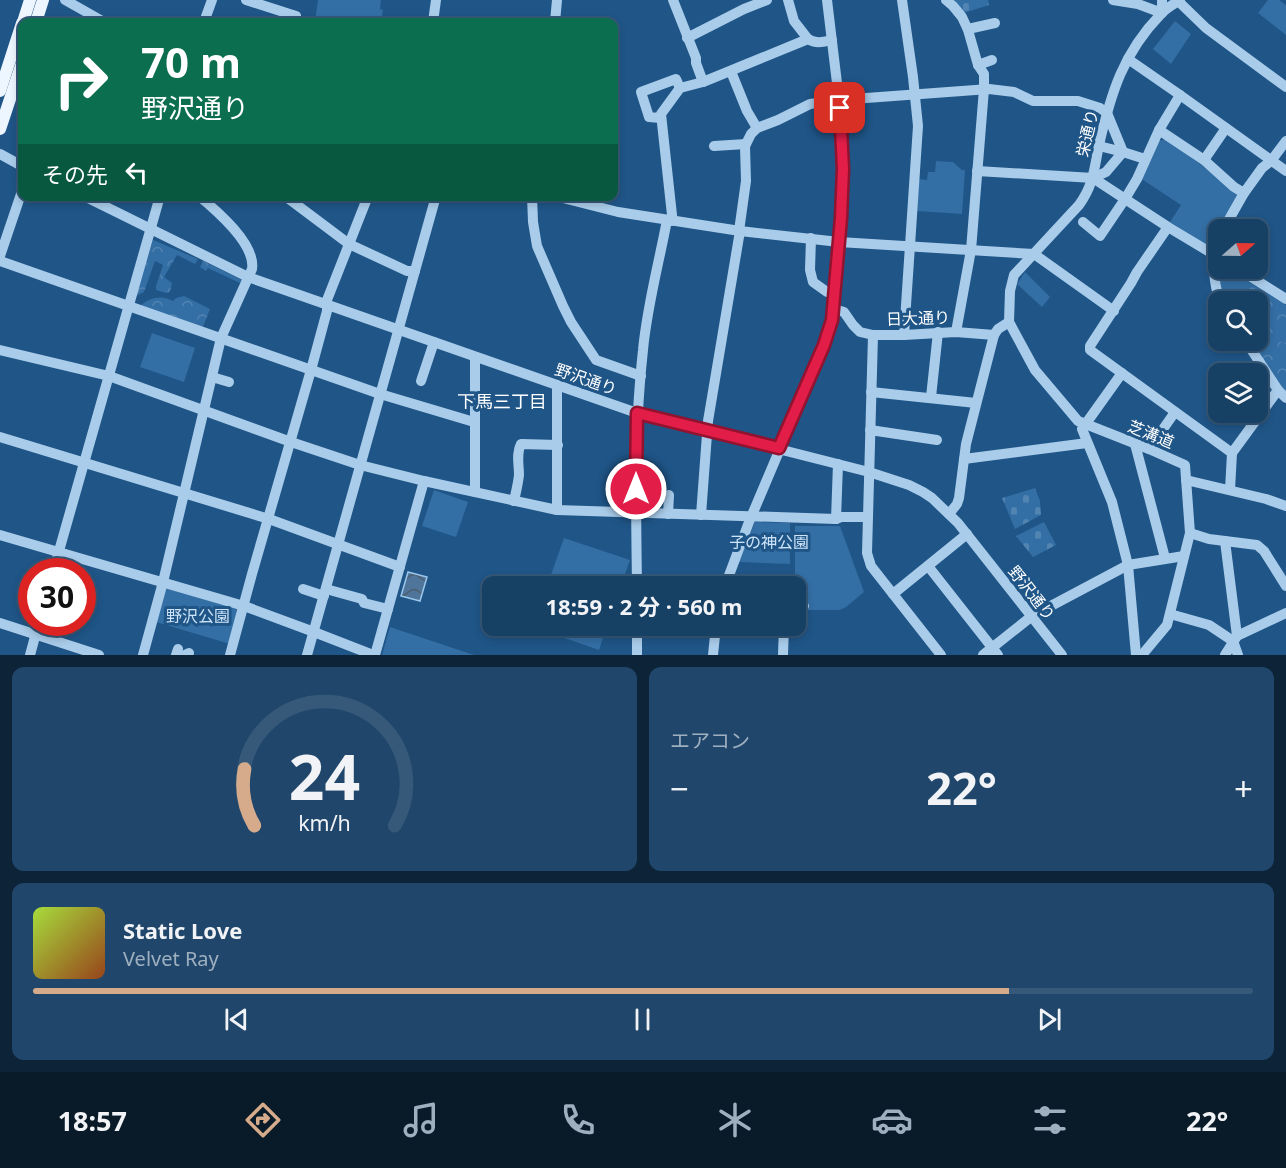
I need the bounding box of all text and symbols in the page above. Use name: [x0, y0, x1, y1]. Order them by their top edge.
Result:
text: 70 m: [141, 33, 241, 90]
icon: right: [42, 42, 120, 120]
pin: [814, 82, 865, 133]
text: 野沢通り: [141, 89, 249, 126]
icon: arrive: [823, 91, 856, 124]
street label: 栄通り: [1071, 107, 1103, 159]
icon: left: [120, 156, 153, 189]
text: その先: [42, 159, 108, 189]
north arrow: [1208, 219, 1268, 279]
map controls: [1208, 219, 1268, 423]
button: search: [1208, 291, 1268, 351]
street label: 日大通り: [886, 306, 950, 330]
street label: 野沢通り: [552, 358, 620, 400]
button: layers: [1208, 363, 1268, 423]
district label: 下馬三丁目: [457, 389, 547, 413]
street label: 芝溝道: [1125, 415, 1177, 453]
position arrow: [604, 457, 668, 521]
park label: 子の神公園: [729, 531, 809, 553]
speed limit sign: 30: [18, 558, 96, 636]
street label: 野沢通り: [1004, 561, 1060, 625]
text: 18:59 · 2 分 · 560 m: [546, 591, 743, 621]
park label: 野沢公園: [166, 605, 230, 627]
text: エアコン: [670, 727, 750, 754]
text: 24: [289, 733, 360, 818]
text: 22°: [926, 757, 997, 818]
text: −: [670, 766, 689, 811]
text: +: [1234, 766, 1253, 811]
text: km/h: [298, 808, 351, 837]
text: Static Love: [123, 915, 242, 945]
text: Velvet Ray: [123, 945, 219, 972]
icon: previous: [220, 1003, 253, 1036]
icon: pause: [626, 1003, 659, 1036]
icon: next: [1033, 1003, 1066, 1036]
icon: directions: [242, 1099, 284, 1141]
icon: music: [400, 1099, 442, 1141]
icon: phone: [557, 1099, 599, 1141]
icon: climate: [714, 1099, 756, 1141]
icon: car: [871, 1099, 913, 1141]
icon: filters: [1029, 1099, 1071, 1141]
text: 18:57: [58, 1102, 127, 1139]
text: 22°: [1186, 1102, 1228, 1139]

